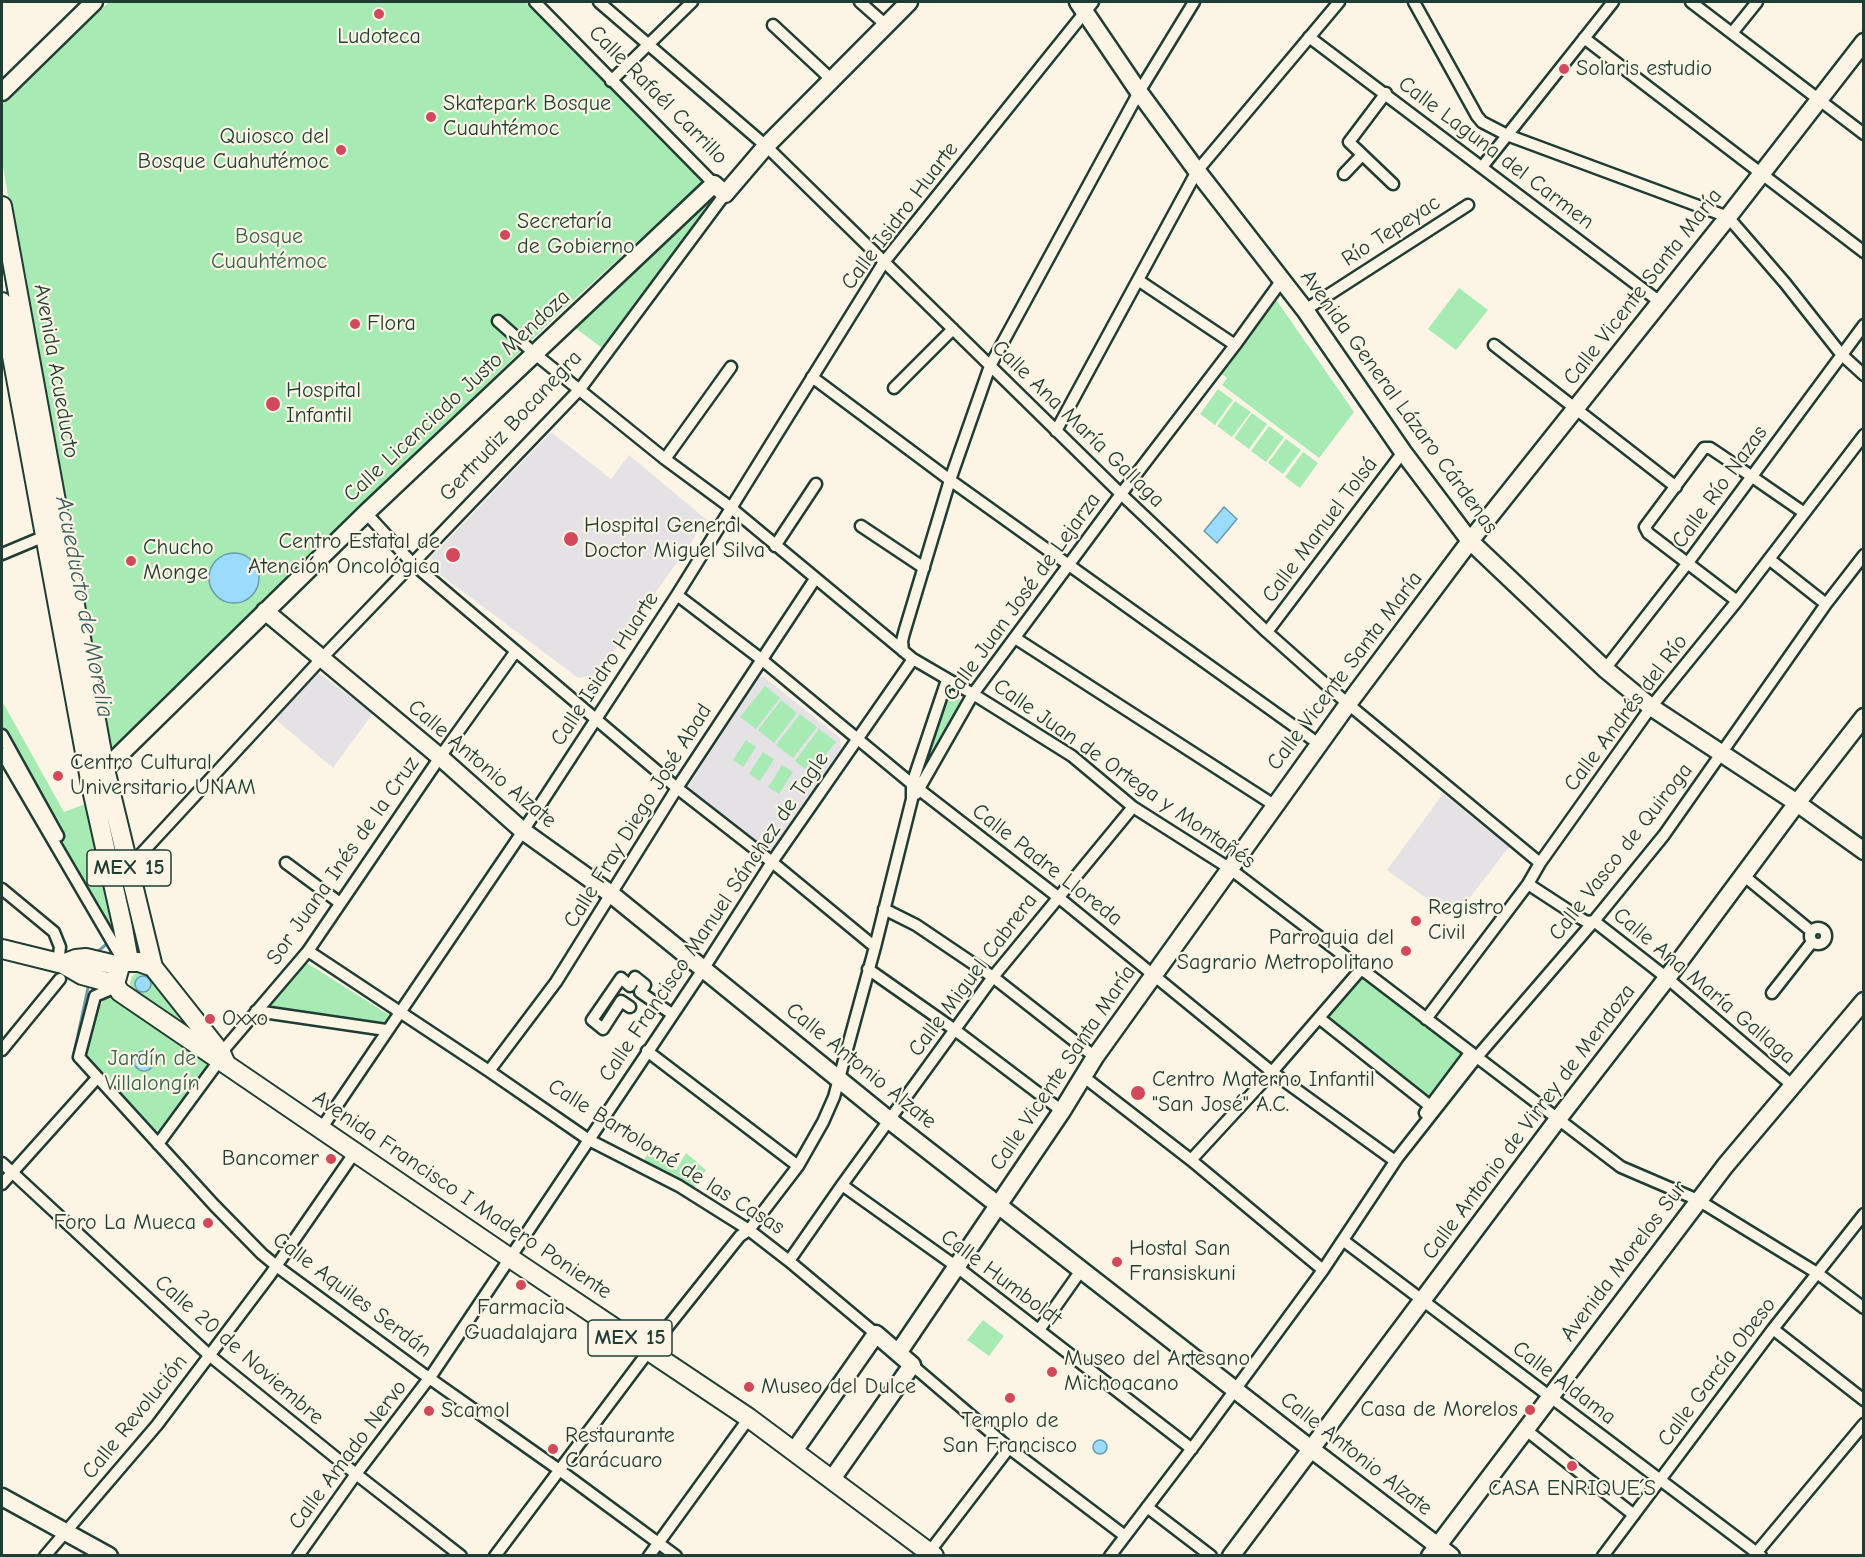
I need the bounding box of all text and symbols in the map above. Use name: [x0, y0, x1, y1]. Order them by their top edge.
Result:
marker: Ludoteca: [372, 7, 386, 21]
street label: Calle Rafaél Carrillo: [583, 20, 733, 170]
place label: Ludoteca: [337, 24, 421, 50]
place label: Solaris estudio: [1576, 56, 1712, 82]
marker: Solaris estudio: [1557, 62, 1571, 76]
street label: Calle Laguna del Carmen: [1393, 71, 1599, 235]
place label: Skatepark Bosque Cuauhtémoc: [443, 91, 611, 142]
marker: Skatepark Bosque Cuauhtémoc: [424, 110, 438, 124]
place label: Quiosco del Bosque Cuahutémoc: [138, 124, 329, 176]
street label: Calle Isidro Huarte: [836, 137, 964, 295]
marker: Quiosco del Bosque Cuahutémoc: [334, 143, 348, 157]
street label: Calle Vicente Santa María: [1558, 183, 1728, 391]
street label: Río Tepeyac: [1337, 189, 1445, 273]
place label: Secretaría de Gobierno: [517, 209, 635, 260]
park label: Bosque Cuauhtémoc: [211, 224, 327, 276]
marker: Secretaría de Gobierno: [498, 228, 512, 242]
street label: Avenida General Lázaro Cárdenas: [1294, 265, 1504, 539]
street label: Avenida Acueducto: [28, 282, 84, 460]
street label: Calle Licenciado Justo Mendoza: [338, 284, 576, 508]
place label: Flora: [367, 311, 416, 337]
marker: Flora: [348, 317, 362, 331]
street label: Calle Ana María Gallaga: [986, 335, 1170, 513]
street label: Gertrudiz Bocanegra: [434, 345, 588, 507]
place label: Hospital Infantil: [286, 378, 361, 430]
marker: Hospital Infantil: [264, 395, 282, 413]
street label: Calle Río Nazas: [1667, 420, 1773, 554]
street label: Calle Manuel Tolsá: [1257, 452, 1383, 608]
street label: Calle Juan José de Lejarza: [937, 488, 1107, 706]
water label: Acueducto de Morelia: [48, 494, 120, 720]
place label: Hospital General Doctor Miguel Silva: [584, 513, 765, 564]
place label: Centro Estatal de Atención Oncológica: [248, 529, 440, 580]
marker: Hospital General Doctor Miguel Silva: [562, 530, 580, 548]
place label: Chucho Monge: [143, 535, 214, 586]
marker: Centro Estatal de Atención Oncológica: [444, 546, 462, 564]
marker: Chucho Monge: [124, 554, 138, 568]
street label: Calle Vicente Santa María: [1262, 566, 1428, 776]
street label: Calle Isidro Huarte: [545, 587, 665, 751]
street label: Calle Andrés del Río: [1558, 629, 1694, 797]
street label: Calle Juan de Ortega y Montañés: [988, 673, 1260, 875]
street label: Calle Antonio Alzate: [402, 694, 562, 834]
street label: Calle Fray Diego José Abad: [558, 699, 718, 933]
street label: Calle Francisco Manuel Sánchez de Tagle: [593, 747, 835, 1087]
place label: Centro Cultural Universitario UNAM: [70, 750, 256, 802]
street label: Sor Juana Inés de la Cruz: [261, 752, 425, 970]
street label: Calle Vasco de Quiroga: [1543, 758, 1699, 946]
marker: Centro Cultural Universitario UNAM: [51, 769, 65, 783]
street label: Calle Padre Lloreda: [966, 798, 1128, 932]
road number: MEX 15: [87, 850, 171, 886]
street label: Calle Miguel Cabrera: [903, 888, 1043, 1062]
place label: Registro Civil: [1428, 895, 1504, 946]
street label: Calle Ana María Gallaga: [1607, 902, 1801, 1070]
marker: Registro Civil: [1409, 914, 1423, 928]
place label: Parroquia del Sagrario Metropolitano: [1177, 925, 1394, 976]
marker: Parroquia del Sagrario Metropolitano: [1399, 944, 1413, 958]
street label: Calle Vicente Santa María: [984, 960, 1142, 1176]
street label: Calle Antonio de Virrey de Mendoza: [1417, 979, 1641, 1265]
street label: Calle Antonio Alzate: [780, 997, 942, 1135]
place label: Oxxo: [222, 1006, 268, 1032]
marker: Oxxo: [203, 1012, 217, 1026]
park label: Jardín de Villalongín: [104, 1046, 200, 1098]
place label: Centro Materno Infantil "San José" A.C.: [1152, 1067, 1375, 1118]
street label: Calle Bartolomé de las Casas: [543, 1073, 789, 1241]
marker: Centro Materno Infantil "San José" A.C.: [1129, 1084, 1147, 1102]
street label: Avenida Francisco I Madero Poniente: [308, 1085, 616, 1305]
place label: Bancomer: [222, 1146, 319, 1172]
marker: Bancomer: [324, 1152, 338, 1166]
street label: Avenida Morelos Sur: [1555, 1175, 1693, 1347]
place label: Foro La Mueca: [54, 1210, 196, 1236]
marker: Foro La Mueca: [201, 1216, 215, 1230]
street label: Calle Humboldt: [935, 1224, 1067, 1332]
street label: Calle Aquiles Serdán: [267, 1227, 437, 1363]
place label: Hostal San Fransiskuni: [1129, 1236, 1236, 1288]
marker: Hostal San Fransiskuni: [1110, 1255, 1124, 1269]
street label: Calle 20 de Noviembre: [149, 1269, 329, 1431]
marker: Farmacia Guadalajara: [514, 1278, 528, 1292]
street label: Calle García Obeso: [1652, 1292, 1782, 1452]
place label: Farmacia Guadalajara: [464, 1295, 578, 1346]
road number: MEX 15: [588, 1320, 672, 1356]
street label: Calle Aldama: [1507, 1335, 1621, 1431]
place label: Museo del Artesano Michoacano: [1064, 1346, 1250, 1398]
street label: Calle Revolución: [77, 1349, 193, 1485]
marker: Museo del Artesano Michoacano: [1045, 1365, 1059, 1379]
place label: Museo del Dulce: [761, 1374, 916, 1400]
street label: Calle Amado Nervo: [283, 1375, 413, 1535]
marker: Museo del Dulce: [742, 1380, 756, 1394]
street label: Calle Antonio Alzate: [1275, 1386, 1437, 1522]
marker: Templo de San Francisco: [1003, 1391, 1017, 1405]
place label: Casa de Morelos: [1360, 1397, 1518, 1423]
place label: Scamol: [441, 1398, 510, 1424]
marker: Casa de Morelos: [1523, 1403, 1537, 1417]
marker: Scamol: [422, 1404, 436, 1418]
place label: Templo de San Francisco: [943, 1408, 1077, 1460]
place label: Restaurante Carácuaro: [565, 1423, 675, 1474]
marker: Restaurante Carácuaro: [546, 1442, 560, 1456]
marker: CASA ENRIQUE´S: [1565, 1459, 1579, 1473]
place label: CASA ENRIQUE´S: [1488, 1476, 1656, 1502]

